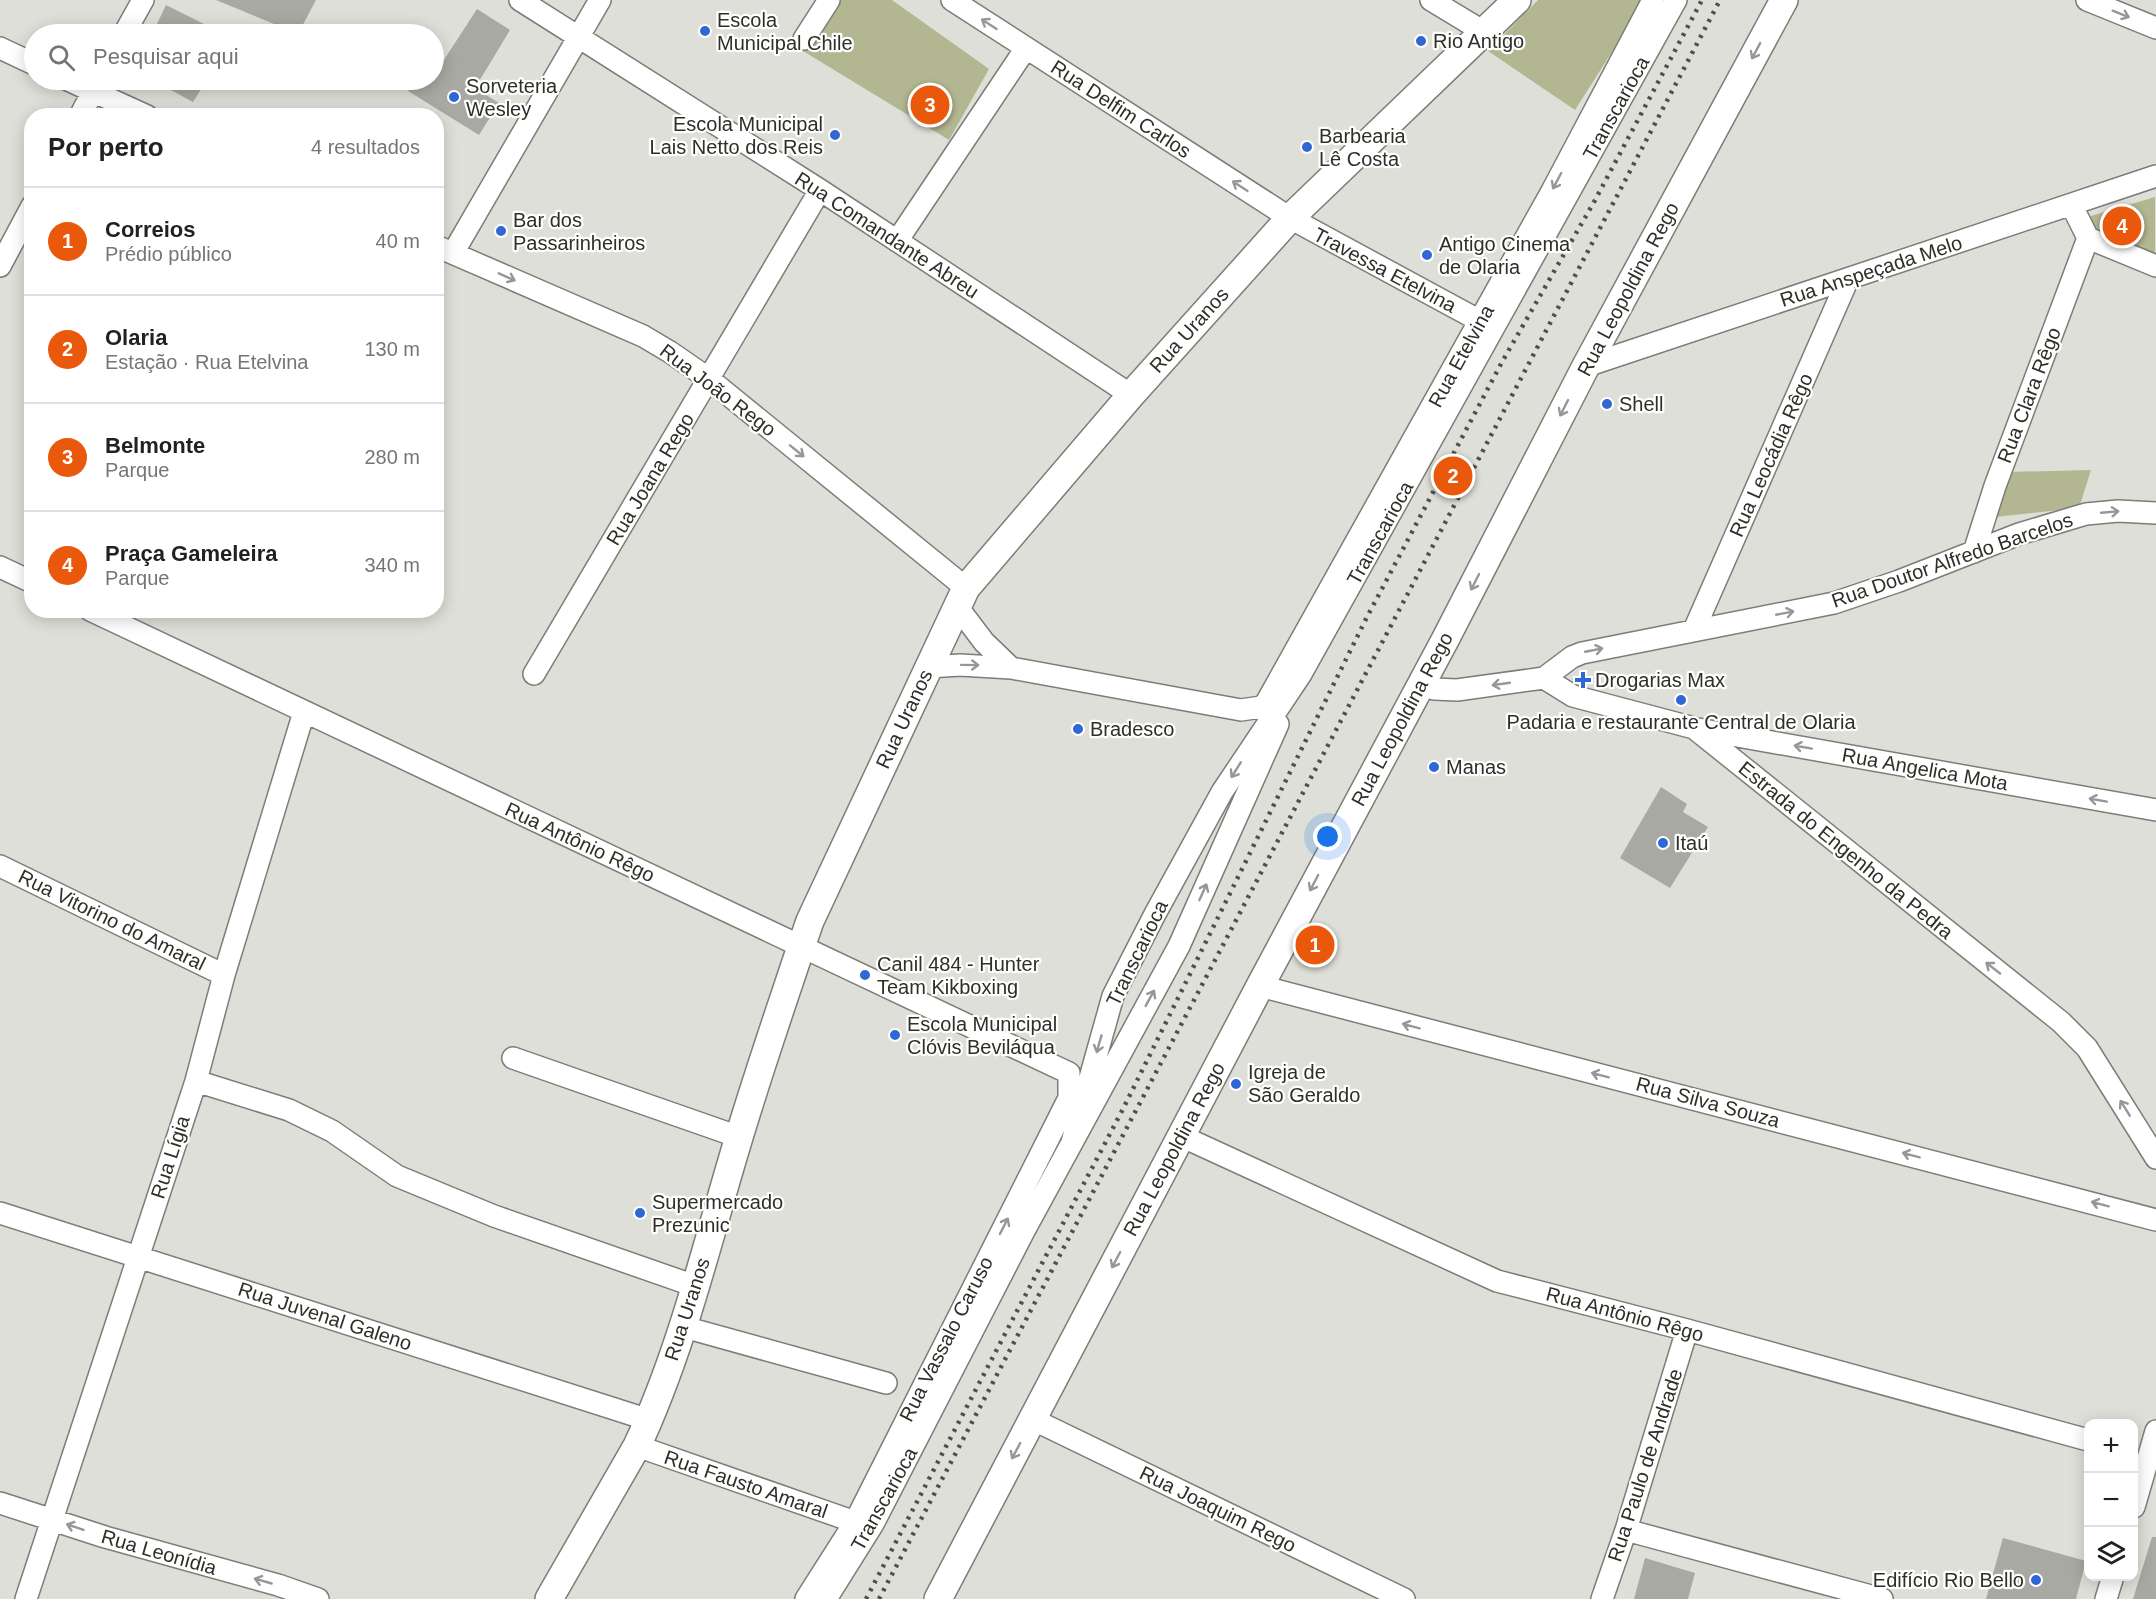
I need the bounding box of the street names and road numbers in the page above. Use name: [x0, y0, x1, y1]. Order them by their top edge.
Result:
street label: Transcarioca: [1579, 52, 1654, 164]
street label: Rua Delfim Carlos: [1047, 56, 1195, 162]
street label: Rua Comandante Abreu: [791, 167, 983, 303]
street label: Rua Leopoldina Rego: [1573, 198, 1683, 380]
street label: Travessa Etelvina: [1310, 223, 1461, 317]
street label: Rua Anspeçada Melo: [1777, 231, 1965, 311]
street label: Rua Uranos: [1145, 283, 1233, 377]
street label: Rua Etelvina: [1424, 300, 1499, 411]
street label: Rua Clara Rêgo: [1993, 324, 2065, 466]
street label: Rua João Rego: [656, 339, 780, 441]
street label: Rua Leocádia Rêgo: [1725, 370, 1817, 540]
street label: Rua Joana Rego: [602, 409, 698, 549]
street label: Transcarioca: [1343, 477, 1418, 589]
street label: Rua Doutor Alfredo Barcelos: [1829, 508, 2075, 612]
street label: Rua Leopoldina Rego: [1347, 628, 1457, 810]
street label: Rua Uranos: [871, 666, 937, 772]
street label: Rua Angelica Mota: [1840, 744, 2010, 795]
street label: Estrada do Engenho da Pedra: [1735, 757, 1958, 944]
street label: Rua Antônio Rêgo: [502, 798, 658, 886]
street label: Rua Vitorino do Amaral: [15, 865, 209, 975]
street label: Transcarioca: [1102, 896, 1172, 1009]
street label: Rua Leopoldina Rego: [1119, 1058, 1229, 1240]
street label: Rua Silva Souza: [1634, 1072, 1783, 1132]
street label: Rua Lígia: [146, 1112, 194, 1201]
street label: Rua Vassalo Caruso: [895, 1253, 997, 1425]
street label: Rua Uranos: [660, 1255, 714, 1363]
street label: Rua Juvenal Galeno: [235, 1278, 415, 1354]
street label: Rua Antônio Rêgo: [1544, 1282, 1706, 1346]
street label: Rua Paulo de Andrade: [1603, 1366, 1687, 1564]
street label: Transcarioca: [847, 1443, 922, 1555]
street label: Rua Fausto Amaral: [661, 1446, 831, 1522]
street label: Rua Joaquim Rego: [1136, 1462, 1300, 1556]
street label: Rua Leonídia: [99, 1525, 220, 1579]

